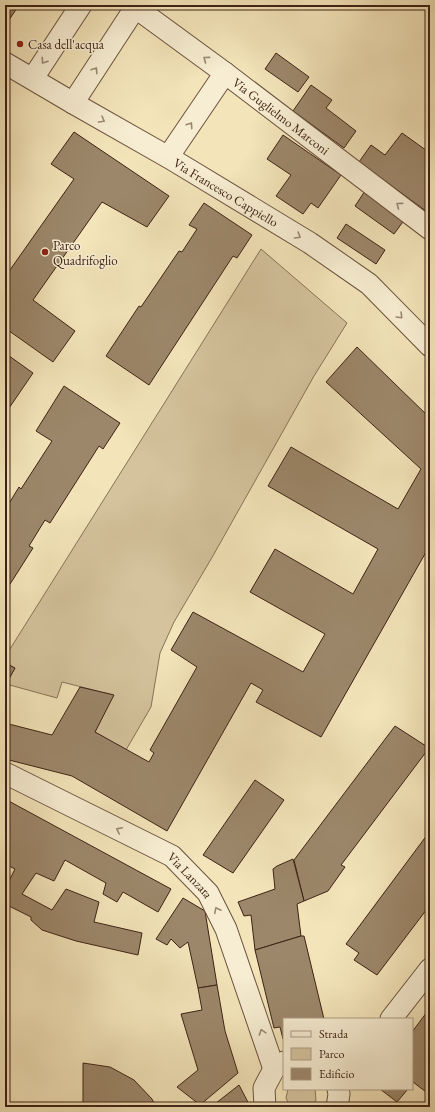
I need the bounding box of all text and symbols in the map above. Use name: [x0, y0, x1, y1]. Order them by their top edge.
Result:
place label: Casa dell'acqua: [28, 36, 105, 53]
marker: Casa dell'acqua: [15, 39, 25, 49]
one-way arrow: [203, 56, 210, 64]
one-way arrow: [41, 57, 49, 64]
one-way arrow: [90, 68, 97, 75]
street label: Via Guglielmo Marconi: [229, 73, 333, 158]
one-way arrow: [98, 115, 105, 122]
one-way arrow: [185, 122, 193, 129]
street label: Via Francesco Cappiello: [170, 154, 282, 230]
one-way arrow: [396, 202, 403, 210]
one-way arrow: [294, 231, 301, 239]
place label: Parco Quadrifoglio: [53, 237, 118, 269]
marker: Parco Quadrifoglio: [40, 247, 50, 257]
one-way arrow: [395, 311, 403, 319]
one-way arrow: [116, 827, 123, 835]
street label: Via Lanzara: [164, 848, 218, 901]
one-way arrow: [214, 907, 222, 914]
legend: [283, 1018, 413, 1090]
text: Strada: [319, 1026, 348, 1042]
one-way arrow: [258, 1029, 267, 1036]
text: Parco: [319, 1046, 344, 1062]
text: Edificio: [319, 1066, 355, 1082]

